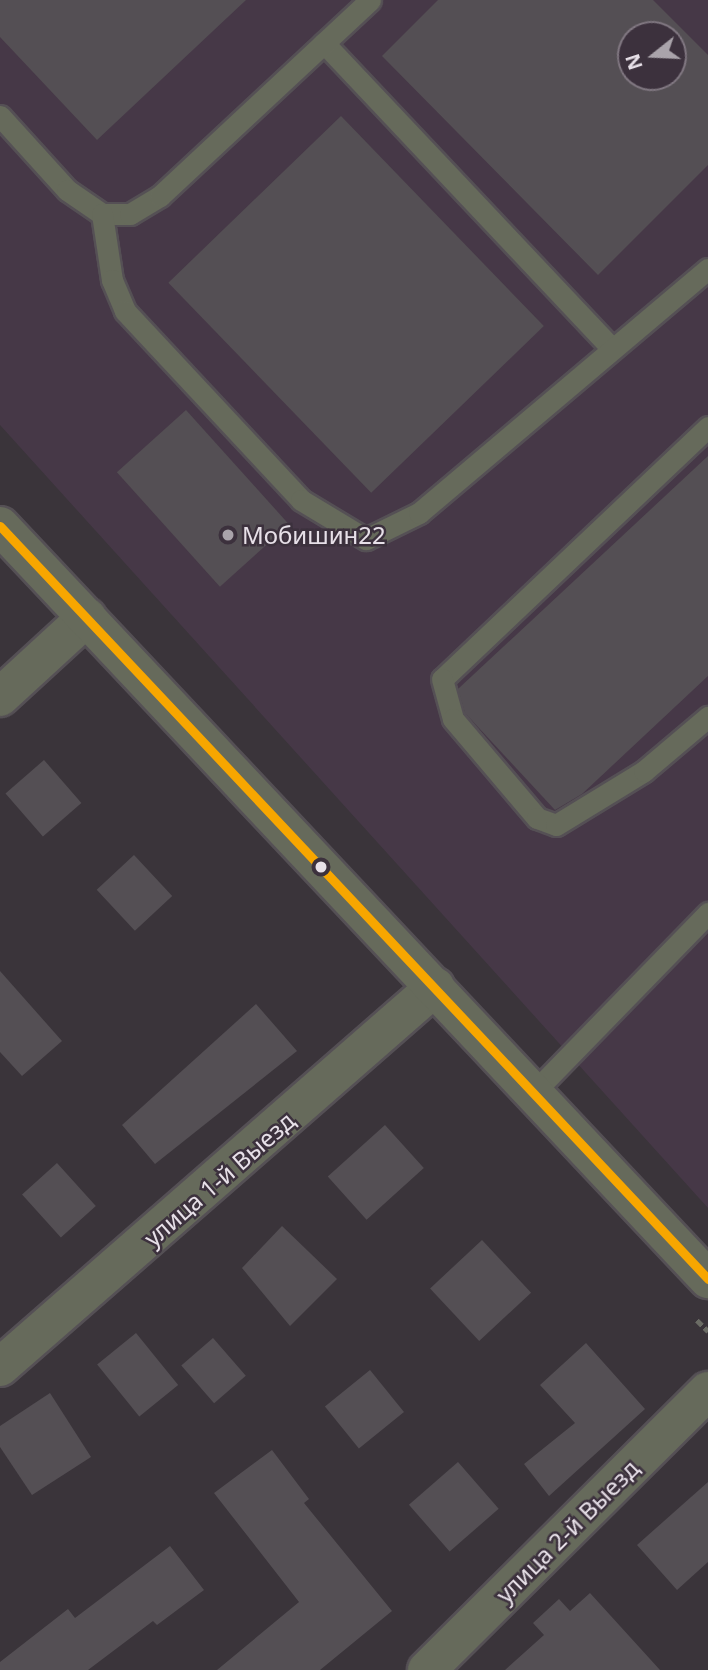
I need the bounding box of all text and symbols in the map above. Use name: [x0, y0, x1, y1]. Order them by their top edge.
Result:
north arrow: [617, 21, 687, 91]
text: N: [619, 51, 649, 73]
place label: Мобишин22: [242, 521, 386, 549]
marker: Мобишин22: [220, 527, 236, 543]
unlabelled marker: [314, 860, 328, 874]
street label: улица 1-й Выезд: [138, 1106, 300, 1252]
street label: улица 2-й Выезд: [490, 1454, 644, 1608]

